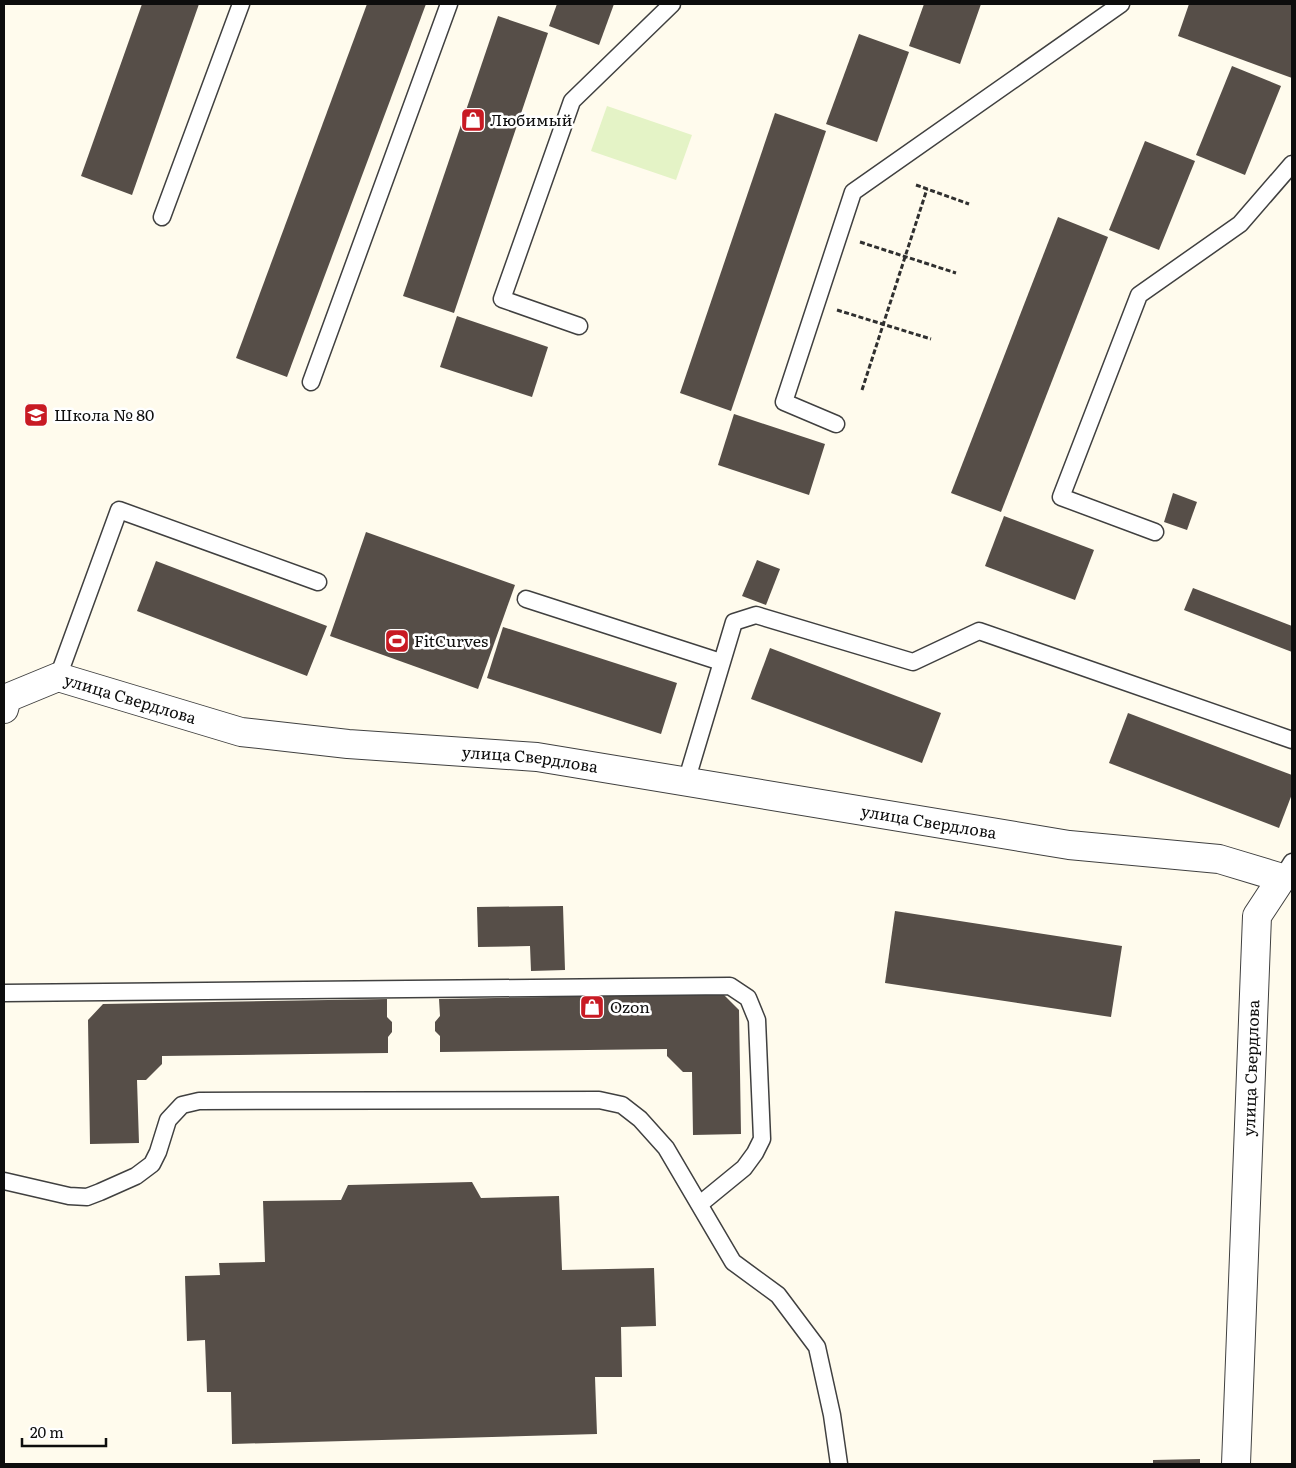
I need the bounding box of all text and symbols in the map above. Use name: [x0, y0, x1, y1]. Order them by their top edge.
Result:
shop icon: Любимый: [460, 107, 486, 133]
place label: Любимый: [490, 107, 573, 131]
school or university icon: Школа № 80: [23, 402, 49, 428]
place label: Школа № 80: [54, 402, 154, 426]
sports icon: FitCurves: [384, 628, 410, 654]
place label: FitCurves: [414, 628, 488, 652]
street label: улица Свердлова: [61, 667, 200, 729]
street label: улица Свердлова: [461, 739, 600, 778]
street label: улица Свердлова: [860, 798, 999, 844]
shop icon: Ozon: [579, 994, 605, 1020]
place label: Ozon: [610, 994, 650, 1018]
street label: улица Свердлова: [1236, 999, 1264, 1137]
scale bar: [22, 1416, 106, 1448]
text: 20 m: [30, 1420, 64, 1443]

